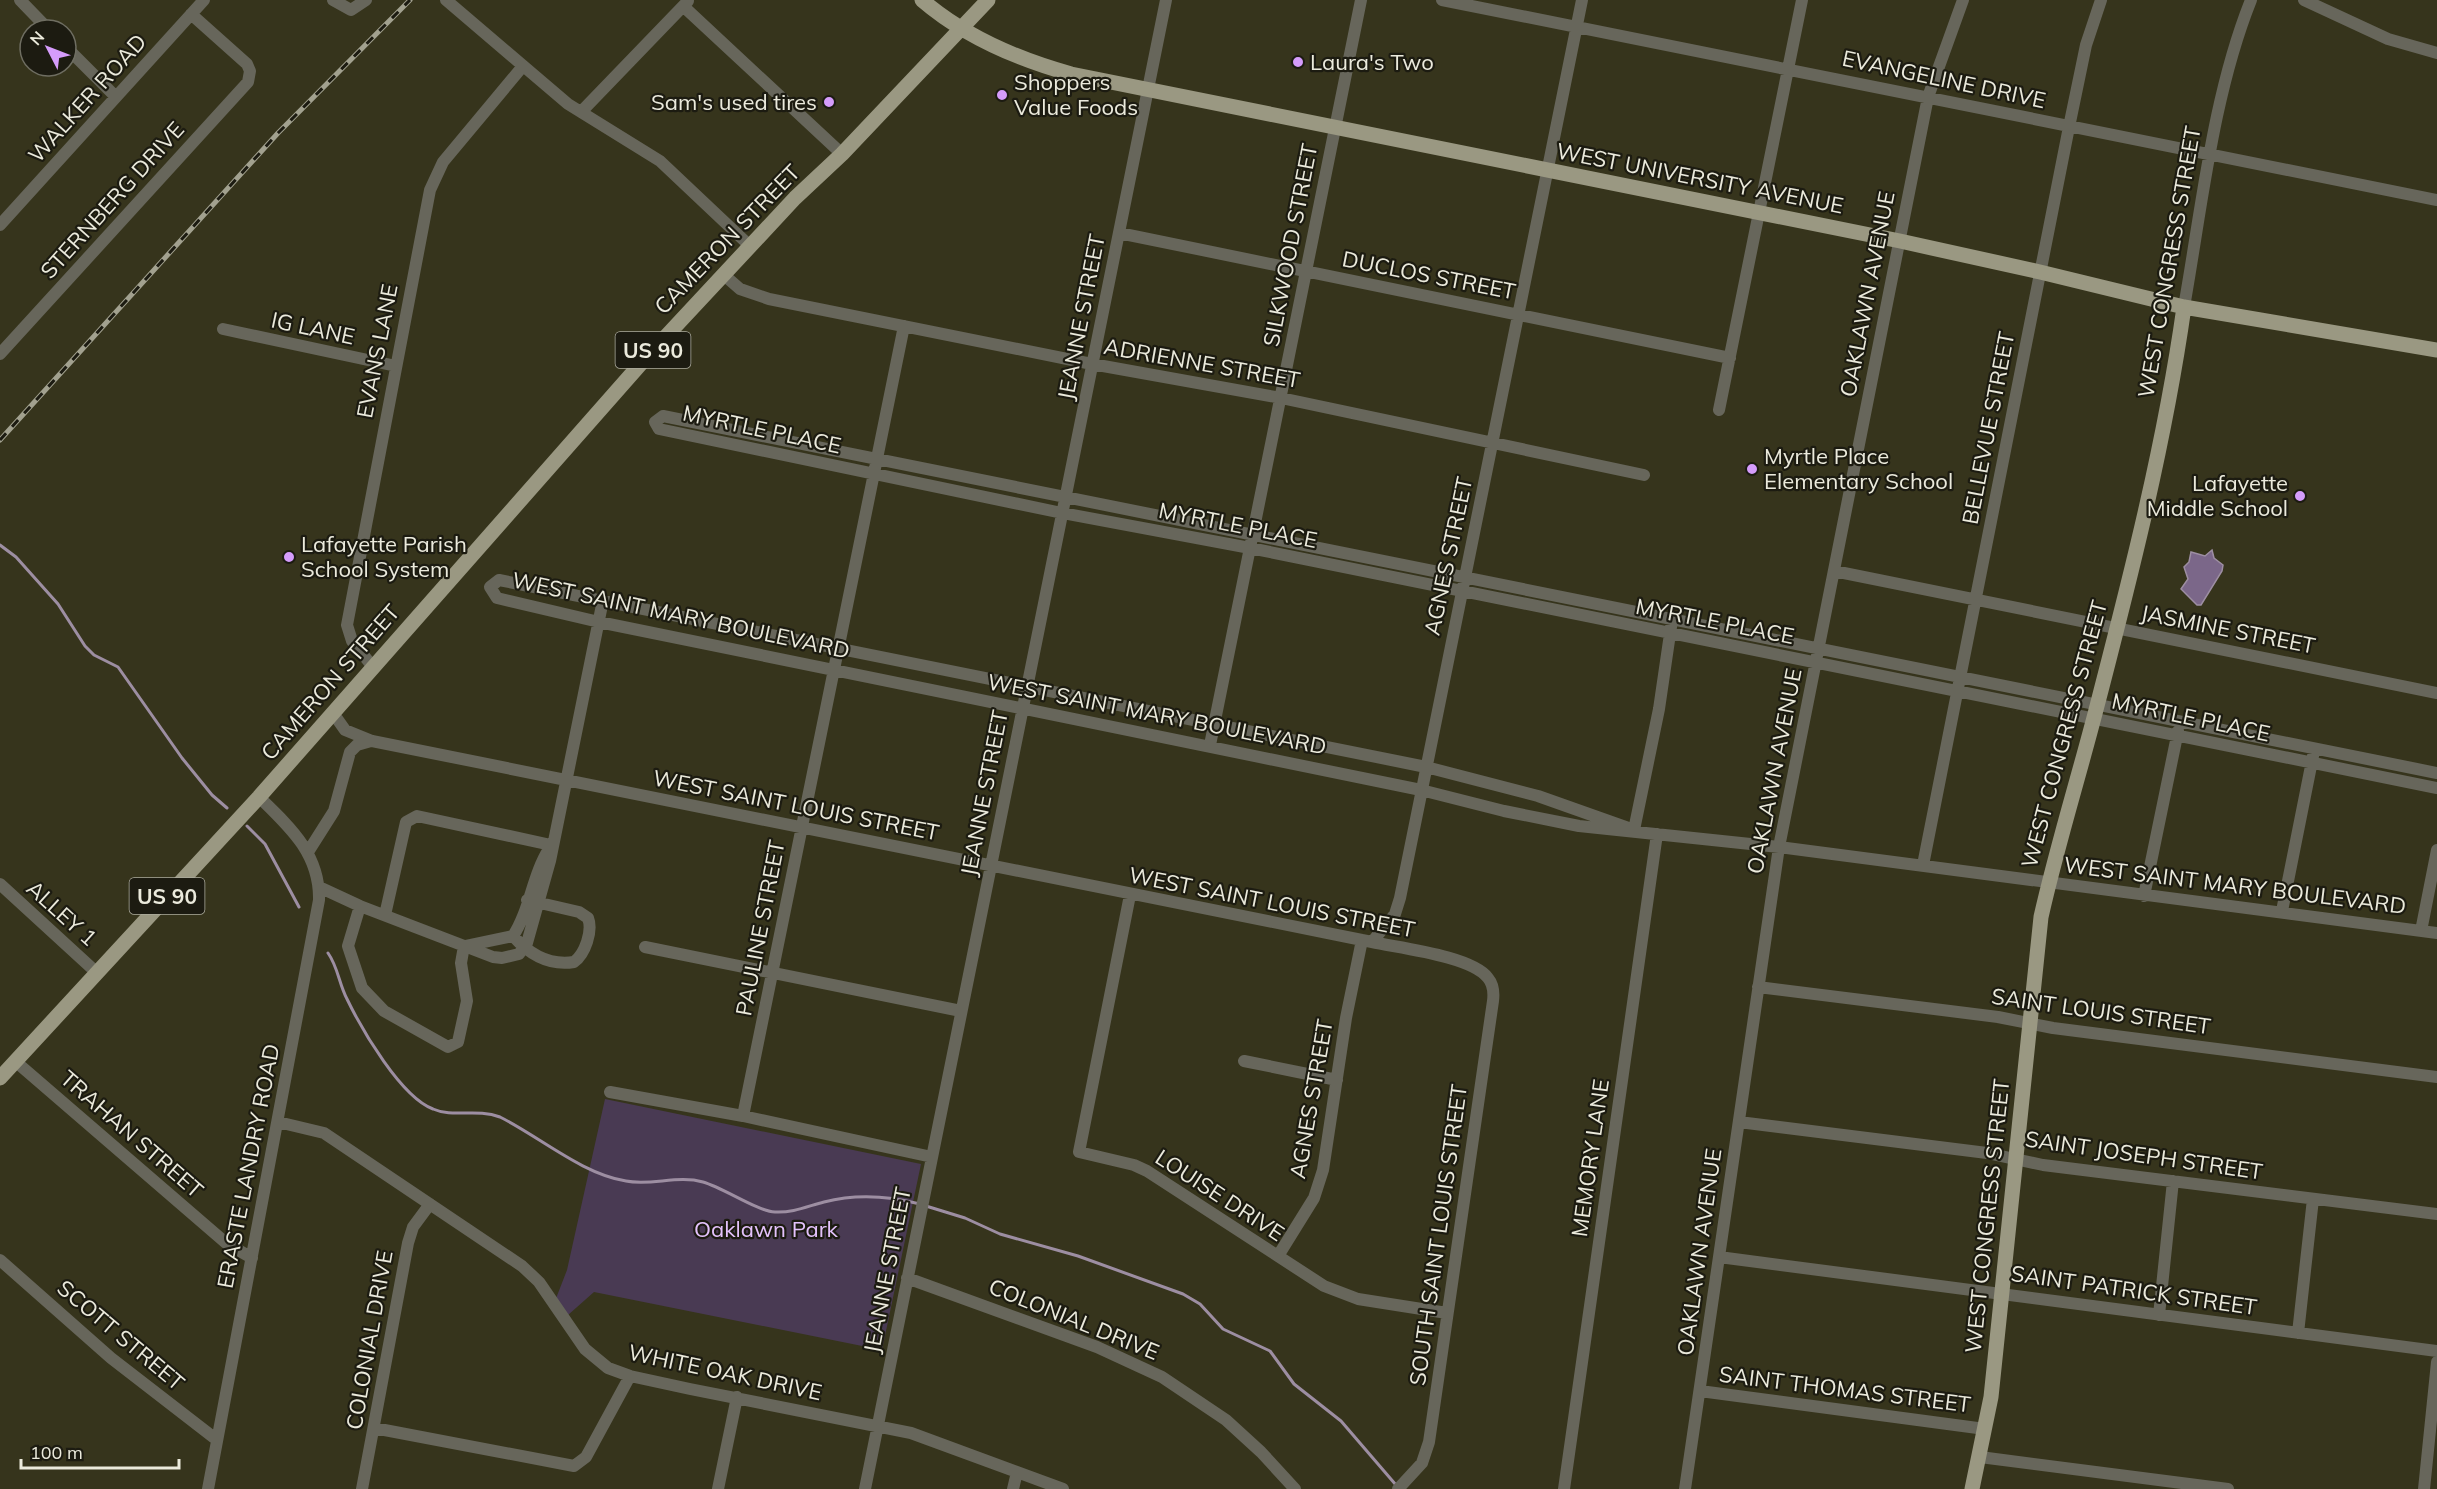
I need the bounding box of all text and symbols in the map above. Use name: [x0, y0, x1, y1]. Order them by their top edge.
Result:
north arrow: [18, 18, 78, 78]
text: N: [25, 27, 48, 49]
street label: WALKER ROAD: [22, 28, 152, 168]
street label: EVANGELINE DRIVE: [1840, 44, 2048, 114]
place label: Laura's Two: [1310, 48, 1434, 76]
marker: Laura's Two: [1291, 55, 1305, 69]
place label: Shoppers Value Foods: [1014, 68, 1138, 121]
place label: Sam's used tires: [651, 88, 817, 116]
marker: Shoppers Value Foods: [995, 88, 1009, 102]
marker: Sam's used tires: [822, 95, 836, 109]
street label: STERNBERG DRIVE: [34, 116, 190, 284]
street label: WEST CONGRESS STREET: [2131, 124, 2207, 400]
street label: WEST UNIVERSITY AVENUE: [1554, 136, 1846, 220]
street label: SILKWOOD STREET: [1257, 141, 1323, 349]
street label: CAMERON STREET: [648, 158, 806, 320]
street label: OAKLAWN AVENUE: [1833, 189, 1901, 399]
street label: JEANNE STREET: [1051, 232, 1111, 402]
street label: DUCLOS STREET: [1340, 244, 1518, 306]
street label: EVANS LANE: [350, 282, 404, 420]
street label: IG LANE: [269, 306, 357, 350]
street label: BELLEVUE STREET: [1956, 329, 2020, 527]
road number: US 90: [616, 332, 690, 368]
street label: ADRIENNE STREET: [1102, 332, 1302, 394]
street label: MYRTLE PLACE: [680, 399, 844, 459]
place label: Myrtle Place Elementary School: [1764, 442, 1953, 495]
marker: Myrtle Place Elementary School: [1745, 462, 1759, 476]
place label: Lafayette Middle School: [2147, 469, 2288, 522]
street label: AGNES STREET: [1418, 474, 1478, 638]
marker: Lafayette Middle School: [2293, 489, 2307, 503]
street label: MYRTLE PLACE: [1156, 496, 1320, 554]
place label: Lafayette Parish School System: [301, 530, 467, 583]
marker: Lafayette Parish School System: [282, 550, 296, 564]
street label: WEST SAINT MARY BOULEVARD: [510, 565, 852, 665]
street label: MYRTLE PLACE: [1633, 592, 1797, 650]
street label: WEST CONGRESS STREET: [2015, 597, 2113, 871]
street label: CAMERON STREET: [255, 598, 405, 766]
street label: JASMINE STREET: [2138, 598, 2318, 660]
street label: OAKLAWN AVENUE: [1740, 666, 1808, 876]
street label: WEST SAINT MARY BOULEVARD: [985, 667, 1329, 761]
street label: MYRTLE PLACE: [2109, 687, 2273, 747]
street label: JEANNE STREET: [954, 708, 1014, 878]
street label: WEST SAINT LOUIS STREET: [651, 764, 941, 846]
street label: PAULINE STREET: [729, 838, 791, 1018]
street label: WEST SAINT MARY BOULEVARD: [2062, 850, 2408, 920]
street label: WEST SAINT LOUIS STREET: [1127, 861, 1417, 943]
street label: ALLEY 1: [21, 874, 103, 952]
road number: US 90: [130, 878, 204, 914]
street label: SAINT LOUIS STREET: [1990, 982, 2212, 1040]
street label: AGNES STREET: [1283, 1017, 1339, 1181]
street label: ERASTE LANDRY ROAD: [211, 1041, 285, 1291]
street label: TRAHAN STREET: [55, 1064, 209, 1204]
street label: MEMORY LANE: [1565, 1077, 1615, 1239]
street label: WEST CONGRESS STREET: [1959, 1078, 2015, 1354]
street label: SOUTH SAINT LOUIS STREET: [1403, 1083, 1473, 1387]
street label: SAINT JOSEPH STREET: [2023, 1124, 2265, 1186]
street label: LOUISE DRIVE: [1150, 1143, 1290, 1247]
street label: OAKLAWN AVENUE: [1671, 1147, 1727, 1357]
street label: JEANNE STREET: [857, 1185, 917, 1355]
park label: Oaklawn Park: [694, 1215, 839, 1243]
street label: COLONIAL DRIVE: [339, 1248, 399, 1432]
street label: SAINT PATRICK STREET: [2009, 1259, 2259, 1321]
street label: COLONIAL DRIVE: [985, 1272, 1163, 1366]
street label: SCOTT STREET: [52, 1274, 190, 1396]
street label: WHITE OAK DRIVE: [626, 1338, 824, 1406]
street label: SAINT THOMAS STREET: [1718, 1360, 1972, 1418]
scale bar: [21, 1432, 178, 1470]
text: 100 m: [30, 1441, 83, 1464]

